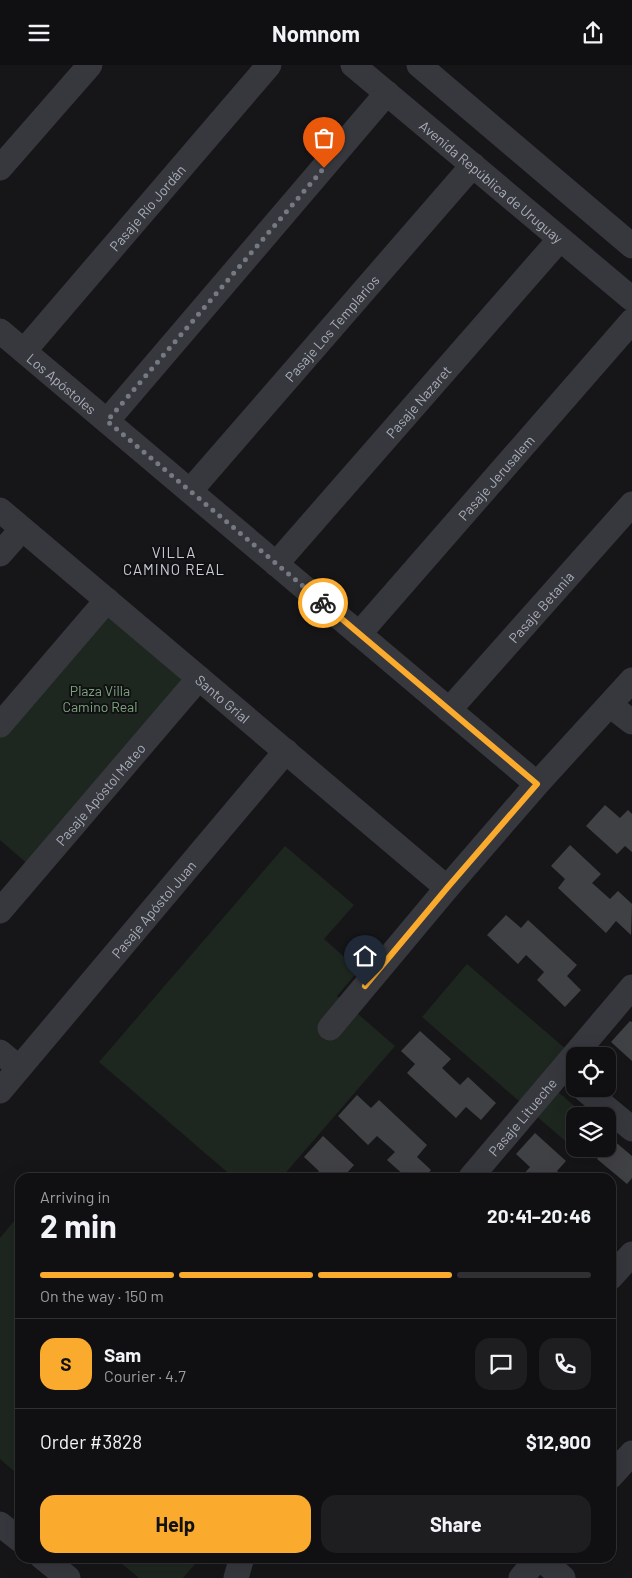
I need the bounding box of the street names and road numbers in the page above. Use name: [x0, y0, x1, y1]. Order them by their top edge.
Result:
street label: Avenida República de Uruguay: [417, 116, 567, 247]
street label: Pasaje Río Jordán: [105, 161, 189, 254]
street label: Pasaje Los Templarios: [281, 271, 383, 385]
street label: Los Apóstoles: [24, 349, 100, 417]
street label: Pasaje Nazaret: [382, 362, 454, 441]
street label: Pasaje Jerusalem: [454, 431, 537, 523]
street label: Pasaje Betania: [505, 568, 577, 646]
street label: Santo Grial: [192, 671, 254, 726]
street label: Pasaje Apóstol Mateo: [52, 739, 148, 849]
street label: Pasaje Apóstol Juan: [107, 857, 199, 961]
street label: Pasaje Litueche: [484, 1074, 560, 1159]

